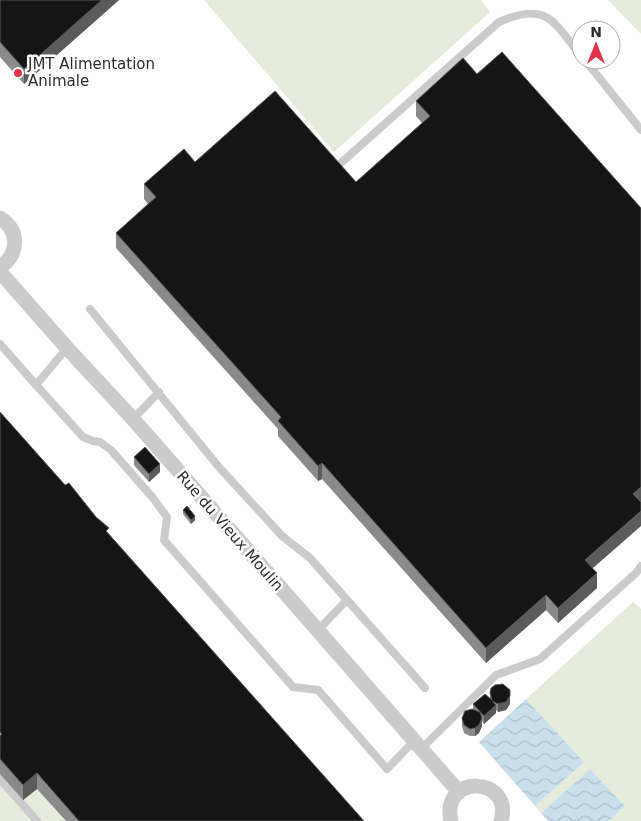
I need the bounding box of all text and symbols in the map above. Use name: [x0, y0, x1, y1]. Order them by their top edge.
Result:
north arrow: [571, 20, 621, 70]
text: N: [590, 24, 602, 40]
place label: JMT Alimentation Animale: [27, 55, 155, 90]
marker: JMT Alimentation Animale: [12, 67, 24, 79]
street label: Rue du Vieux Moulin: [173, 467, 287, 595]

